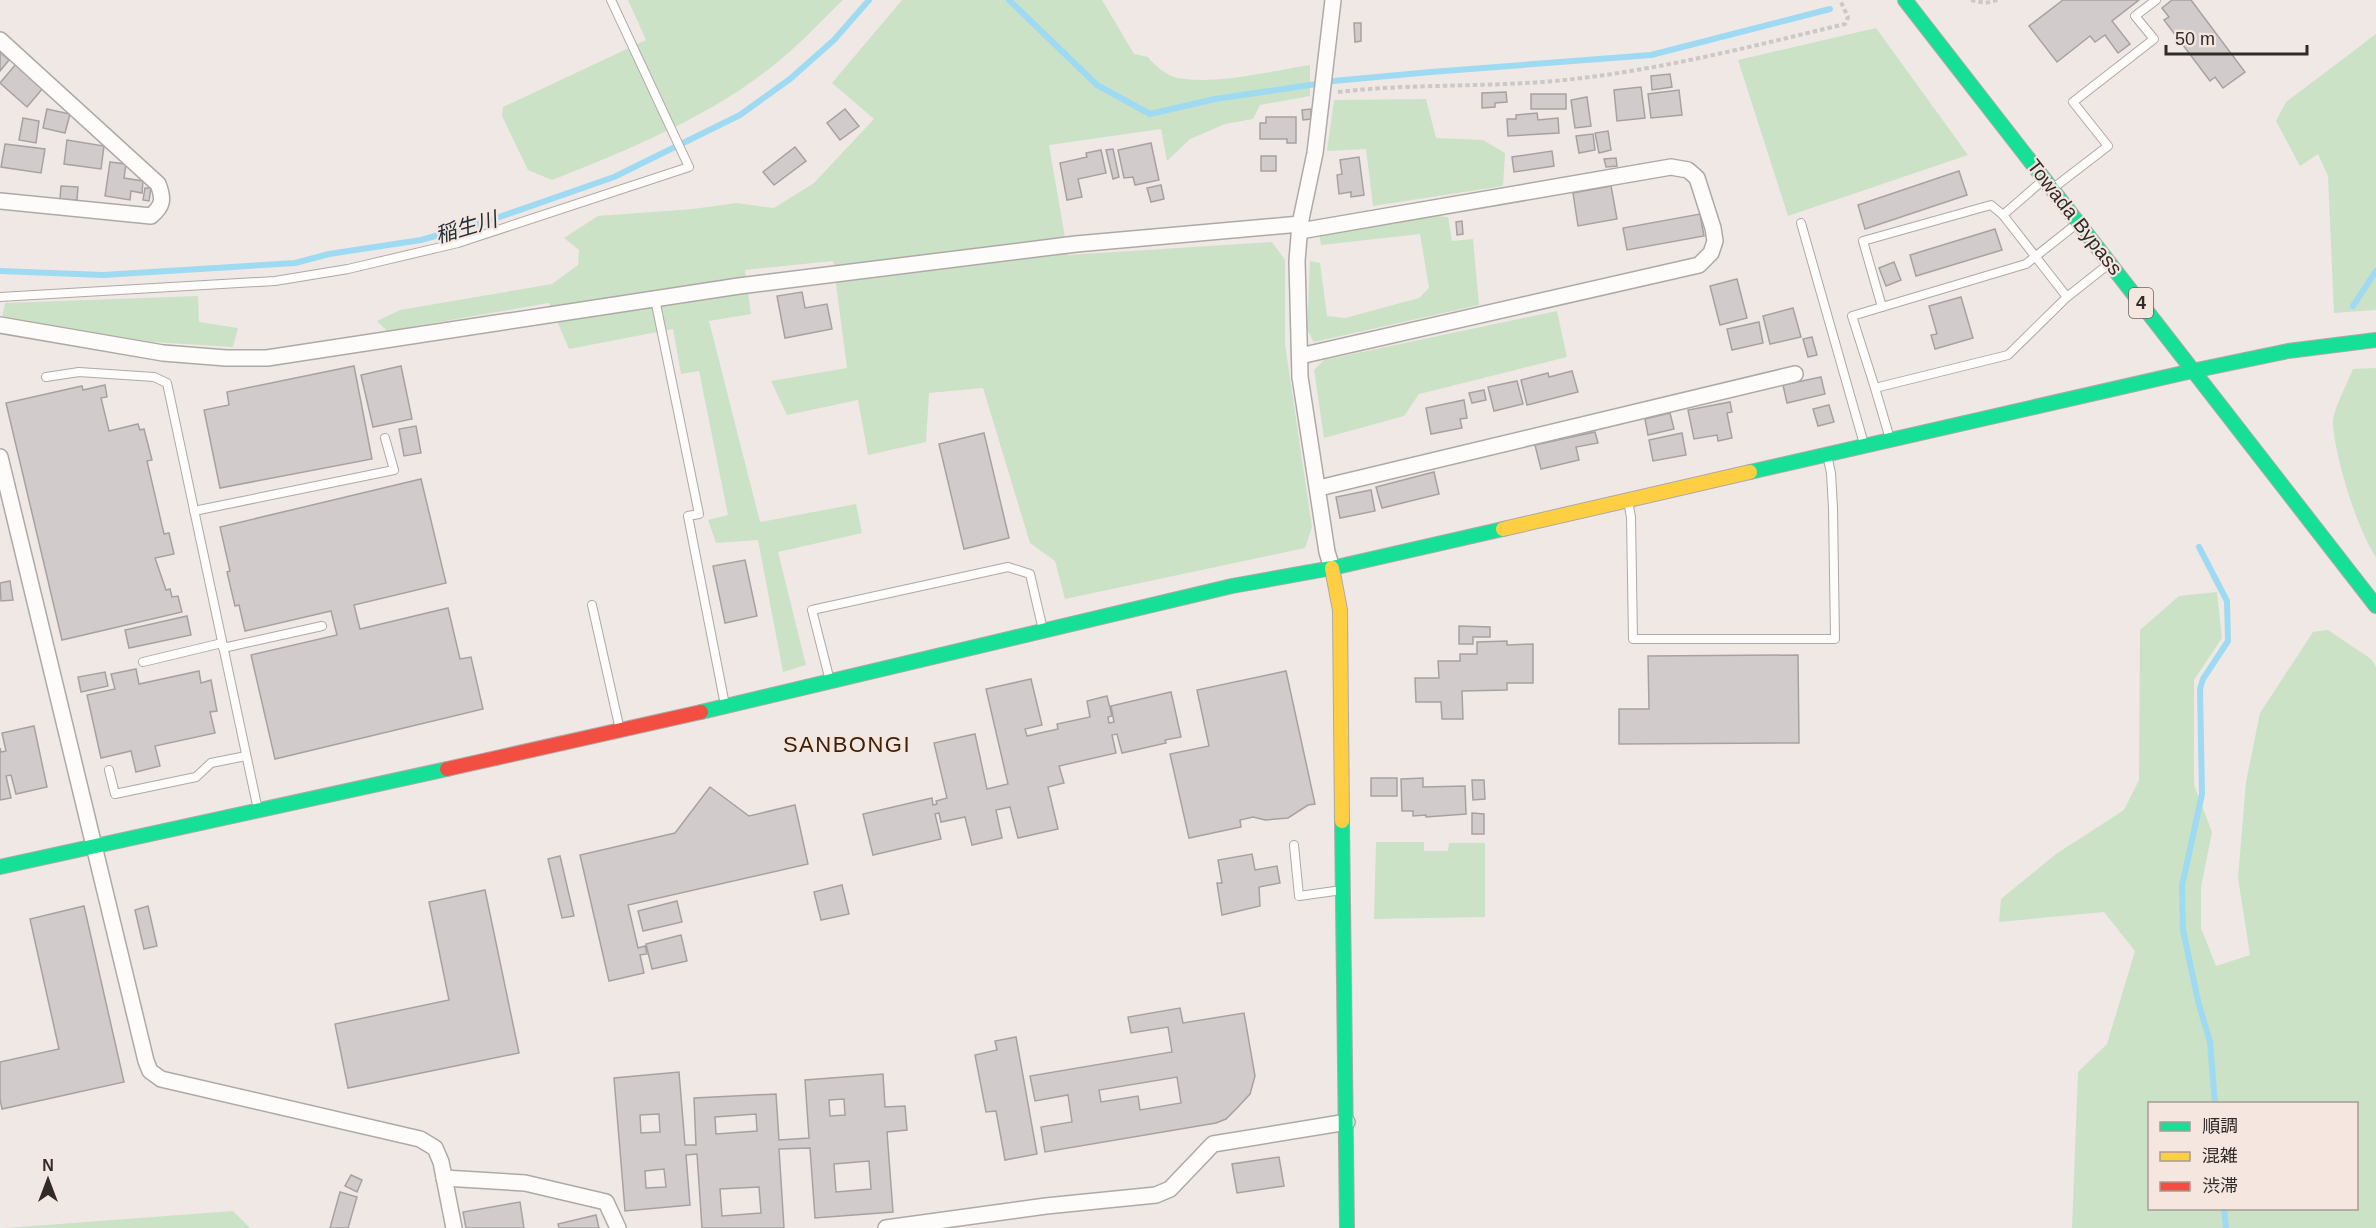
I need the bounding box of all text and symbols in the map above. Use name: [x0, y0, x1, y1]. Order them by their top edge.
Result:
scale bar: [2166, 18, 2307, 56]
text: 50 m: [2175, 29, 2215, 49]
street label: Towada Bypass: [2023, 155, 2127, 279]
water label: 稲生川: [433, 207, 501, 247]
road number: 4: [2129, 288, 2153, 318]
district label: SANBONGI: [783, 732, 911, 757]
legend: [2148, 1102, 2358, 1210]
text: 順調: [2202, 1116, 2238, 1136]
text: 混雑: [2202, 1146, 2238, 1166]
north arrow: [18, 1150, 78, 1210]
text: N: [42, 1157, 54, 1174]
text: 渋滞: [2202, 1176, 2238, 1196]

